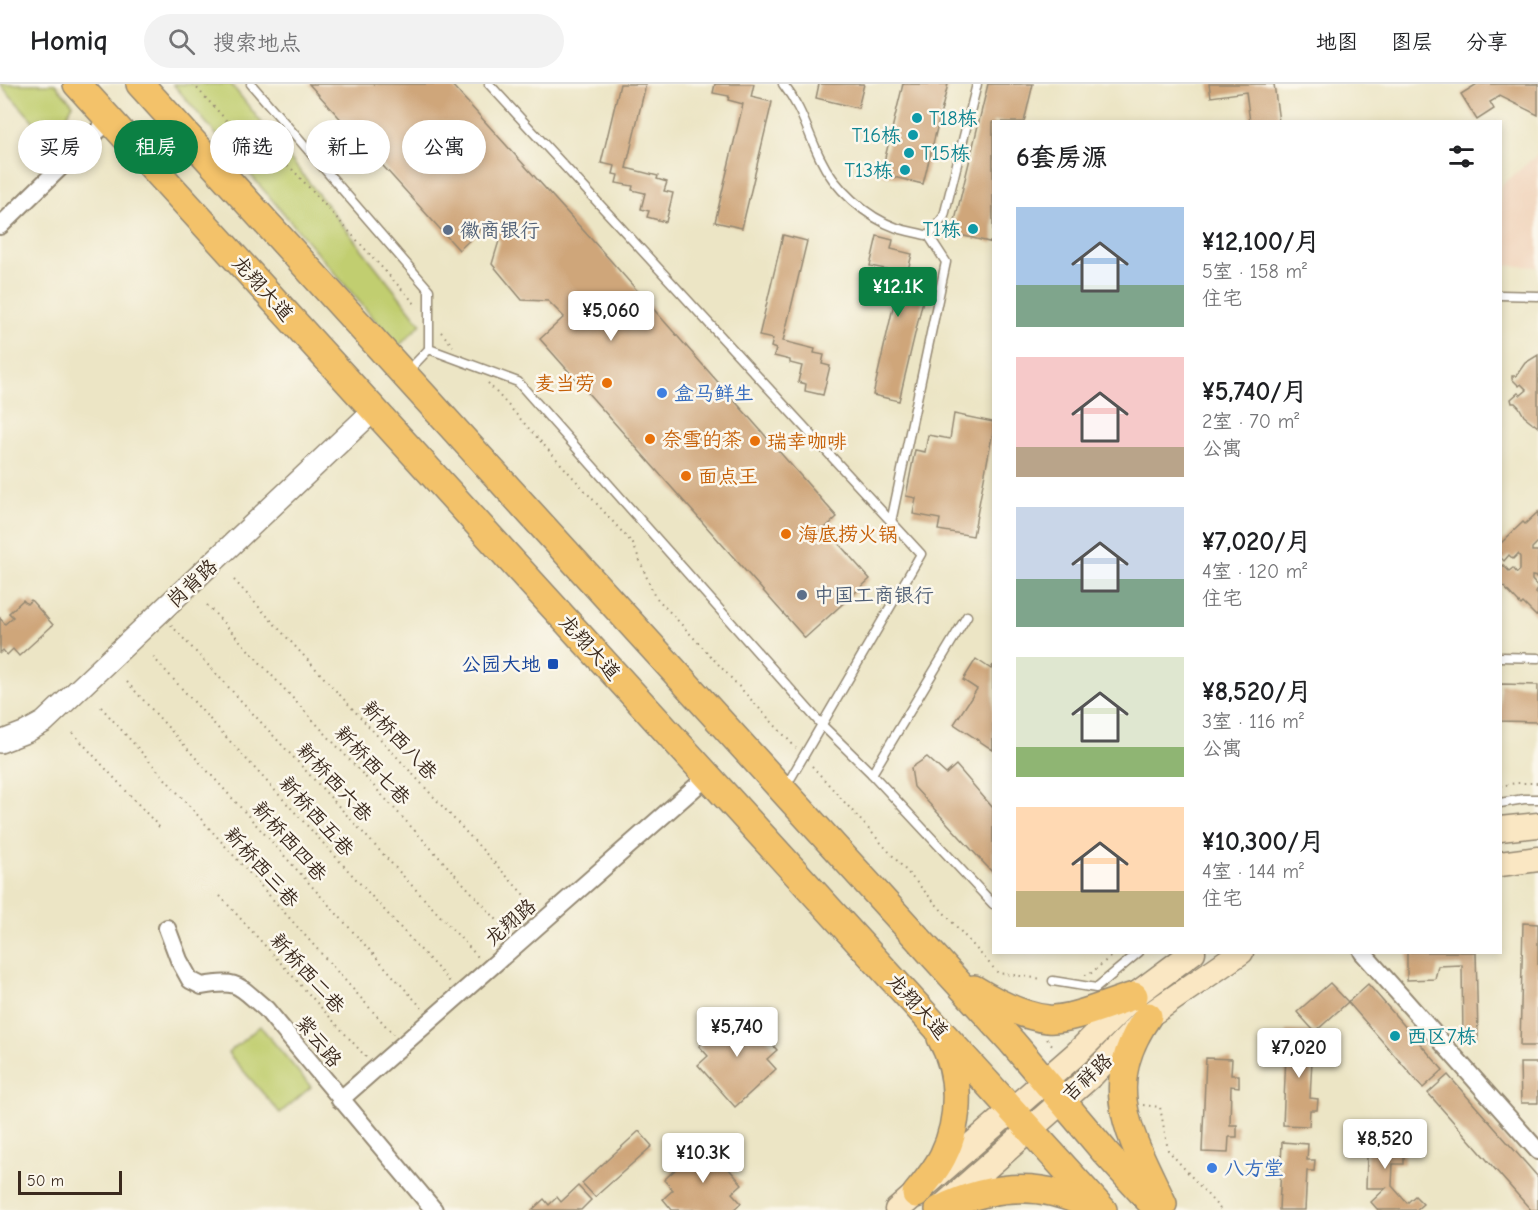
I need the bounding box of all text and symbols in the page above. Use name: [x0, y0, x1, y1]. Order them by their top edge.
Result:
search box: [144, 14, 564, 68]
text: Homiq: [30, 25, 108, 57]
icon: search: [165, 25, 198, 58]
text: 搜索地点: [213, 30, 301, 56]
text: 地图: [1316, 30, 1358, 54]
text: 图层: [1391, 30, 1433, 54]
text: 分享: [1466, 30, 1508, 54]
place label: T18栋: [929, 107, 978, 130]
marker: T18栋: [910, 111, 924, 125]
chip: 买房: [18, 120, 102, 174]
chip: 租房: [114, 120, 198, 174]
chip: 筛选: [210, 120, 294, 174]
chip: 新上: [306, 120, 390, 174]
chip: 公寓: [402, 120, 486, 174]
place label: T16栋: [852, 124, 901, 147]
marker: T16栋: [906, 128, 920, 142]
icon: filters: [1445, 140, 1478, 173]
place label: T15栋: [921, 142, 970, 165]
text: 6套房源: [1016, 143, 1108, 173]
marker: T15栋: [902, 146, 916, 160]
place label: T13栋: [845, 159, 893, 182]
marker: T13栋: [898, 163, 912, 177]
place label: T1栋: [923, 218, 961, 241]
place label: 徽商银行: [460, 219, 540, 242]
marker: T1栋: [966, 222, 980, 236]
marker: 徽商银行: [441, 223, 455, 237]
text: ¥12,100/月: [1202, 227, 1320, 257]
icon: home: [1064, 231, 1136, 303]
street label: 龙翔大道: [227, 251, 298, 326]
text: 5室 · 158 m²: [1202, 260, 1307, 283]
pin: ¥12.1K: [849, 267, 947, 318]
text: ¥12.1K: [873, 275, 923, 298]
text: 住宅: [1202, 287, 1242, 310]
pin: ¥5,060: [562, 291, 660, 342]
text: ¥5,060: [582, 299, 640, 322]
place label: 麦当劳: [535, 372, 595, 395]
marker: 麦当劳: [600, 376, 614, 390]
text: ¥5,740/月: [1202, 377, 1308, 407]
icon: home: [1064, 381, 1136, 453]
place label: 盒马鲜生: [674, 382, 754, 405]
marker: 盒马鲜生: [655, 386, 669, 400]
text: 2室 · 70 m²: [1202, 410, 1299, 433]
place label: 奈雪的茶: [662, 428, 742, 451]
place label: 瑞幸咖啡: [767, 430, 847, 453]
marker: 奈雪的茶: [643, 432, 657, 446]
marker: 瑞幸咖啡: [748, 434, 762, 448]
text: 公寓: [1202, 437, 1242, 460]
place label: 面点王: [698, 465, 758, 488]
marker: 面点王: [679, 469, 693, 483]
place label: 海底捞火锅: [798, 523, 898, 546]
marker: 海底捞火锅: [779, 527, 793, 541]
text: ¥7,020/月: [1202, 527, 1312, 557]
icon: home: [1064, 531, 1136, 603]
street label: 岗背路: [163, 554, 223, 612]
text: 4室 · 120 m²: [1202, 560, 1307, 583]
place label: 中国工商银行: [814, 584, 934, 607]
text: 住宅: [1202, 587, 1242, 610]
marker: 中国工商银行: [795, 588, 809, 602]
street label: 龙翔大道: [554, 610, 625, 685]
place label: 公园大地: [461, 653, 541, 676]
marker: 公园大地: [546, 657, 560, 671]
text: ¥8,520/月: [1202, 677, 1312, 707]
icon: home: [1064, 681, 1136, 753]
street label: 新桥西八巷: [357, 696, 443, 785]
text: 3室 · 116 m²: [1202, 710, 1304, 733]
street label: 新桥西七巷: [330, 721, 416, 810]
text: 公寓: [1202, 737, 1242, 760]
street label: 新桥西六巷: [292, 738, 378, 827]
street label: 新桥西五巷: [275, 771, 359, 862]
street label: 新桥西四巷: [248, 796, 332, 887]
street label: 新桥西三巷: [220, 822, 304, 913]
text: ¥10,300/月: [1202, 827, 1325, 857]
icon: home: [1064, 831, 1136, 903]
text: 4室 · 144 m²: [1202, 860, 1304, 883]
text: 住宅: [1202, 887, 1242, 910]
street label: 龙翔路: [480, 893, 541, 951]
street label: 新桥西二巷: [266, 928, 350, 1019]
street label: 龙翔大道: [882, 969, 953, 1044]
pin: ¥5,740: [688, 1007, 786, 1058]
street label: 紫云路: [291, 1011, 347, 1073]
text: ¥5,740: [711, 1015, 763, 1038]
place label: 西区7栋: [1407, 1025, 1476, 1048]
pin: ¥7,020: [1250, 1028, 1348, 1079]
marker: 西区7栋: [1388, 1029, 1402, 1043]
text: ¥7,020: [1271, 1036, 1327, 1059]
street label: 吉祥路: [1058, 1048, 1118, 1106]
pin: ¥8,520: [1336, 1119, 1434, 1170]
text: ¥8,520: [1357, 1127, 1413, 1150]
pin: ¥10.3K: [654, 1133, 752, 1184]
text: ¥10.3K: [676, 1141, 730, 1164]
place label: 八方堂: [1224, 1157, 1284, 1180]
marker: 八方堂: [1205, 1161, 1219, 1175]
scale bar: [18, 1168, 122, 1196]
text: 50 m: [27, 1172, 64, 1190]

